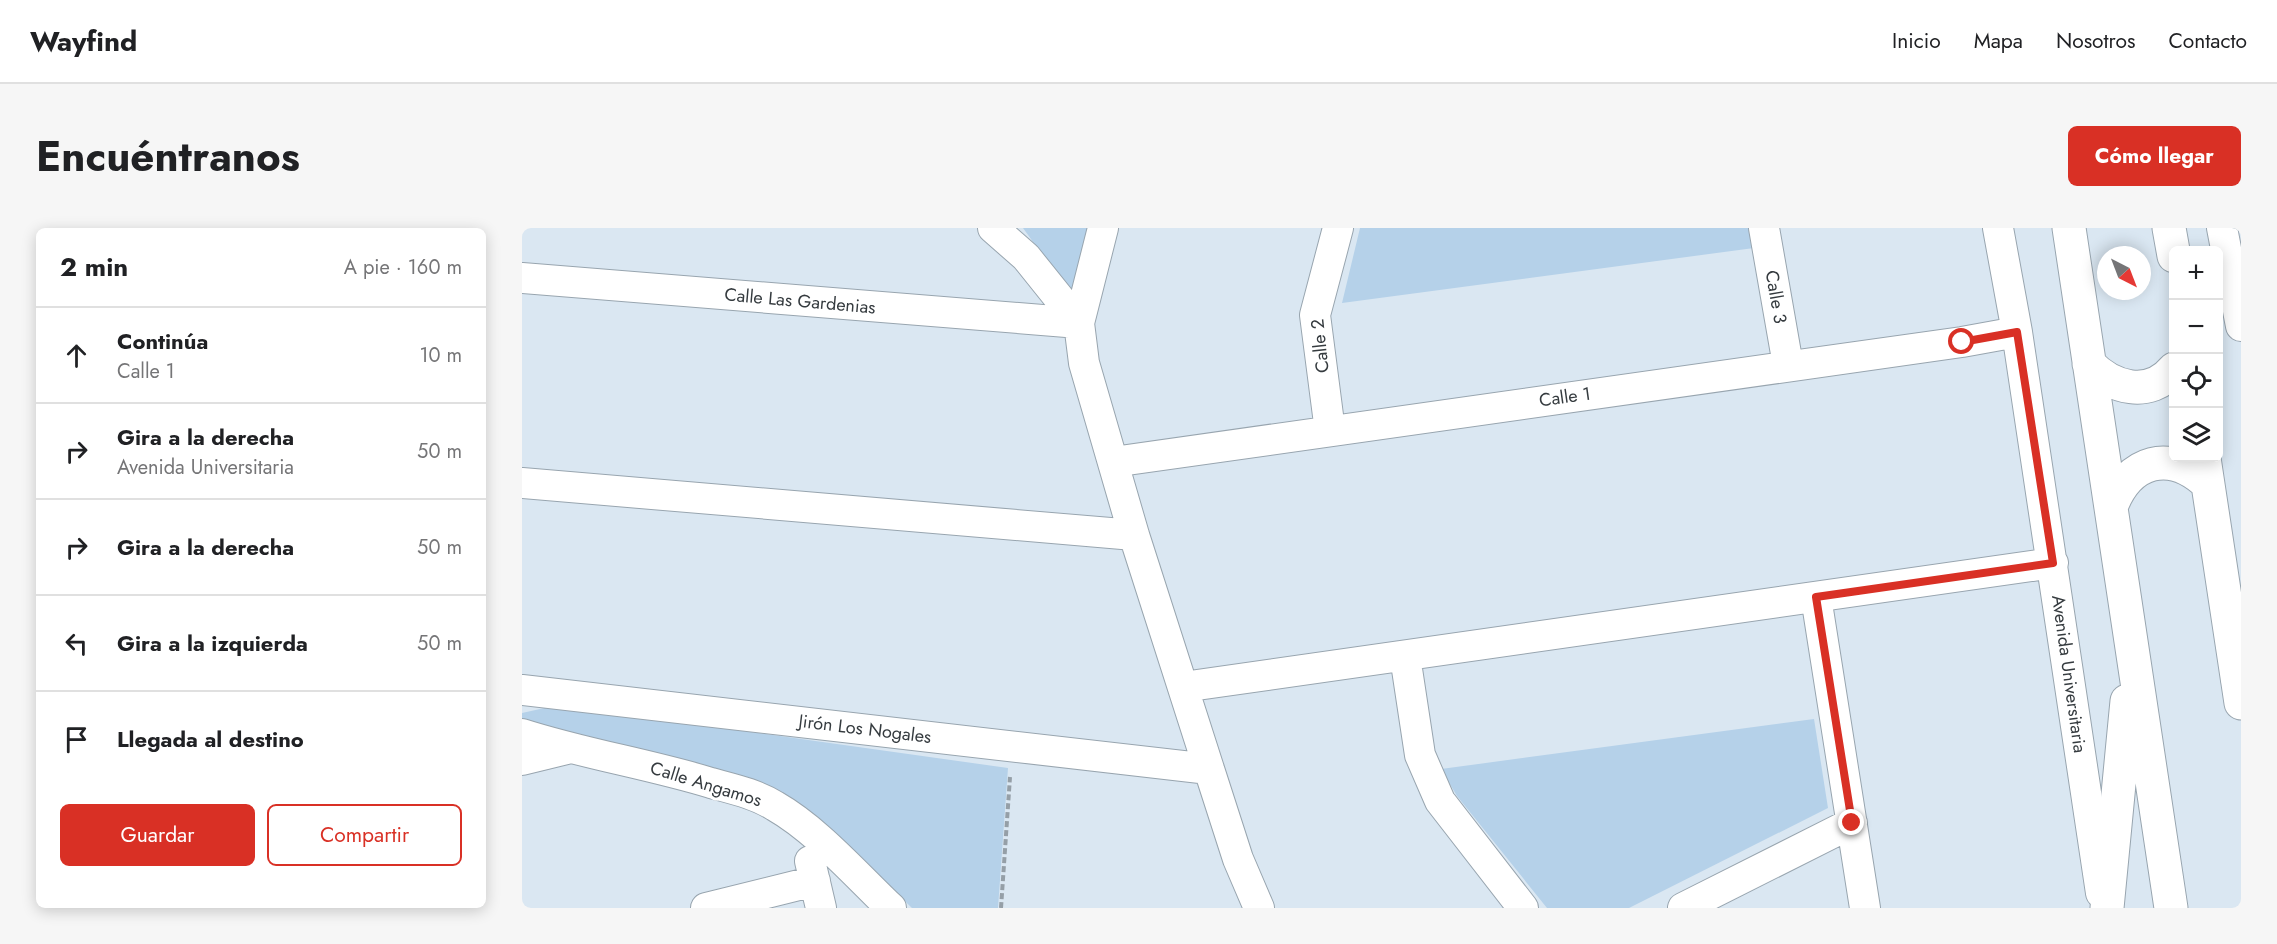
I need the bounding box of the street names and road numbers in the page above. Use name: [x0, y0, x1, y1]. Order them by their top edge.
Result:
street label: Calle 3: [1759, 268, 1793, 326]
street label: Calle Las Gardenias: [723, 281, 877, 321]
street label: Calle 2: [1304, 318, 1336, 374]
street label: Calle 1: [1537, 381, 1593, 413]
street label: Avenida Universitaria: [2045, 593, 2093, 755]
street label: Jirón Los Nogales: [795, 708, 933, 750]
street label: Calle Angamos: [647, 755, 765, 813]

